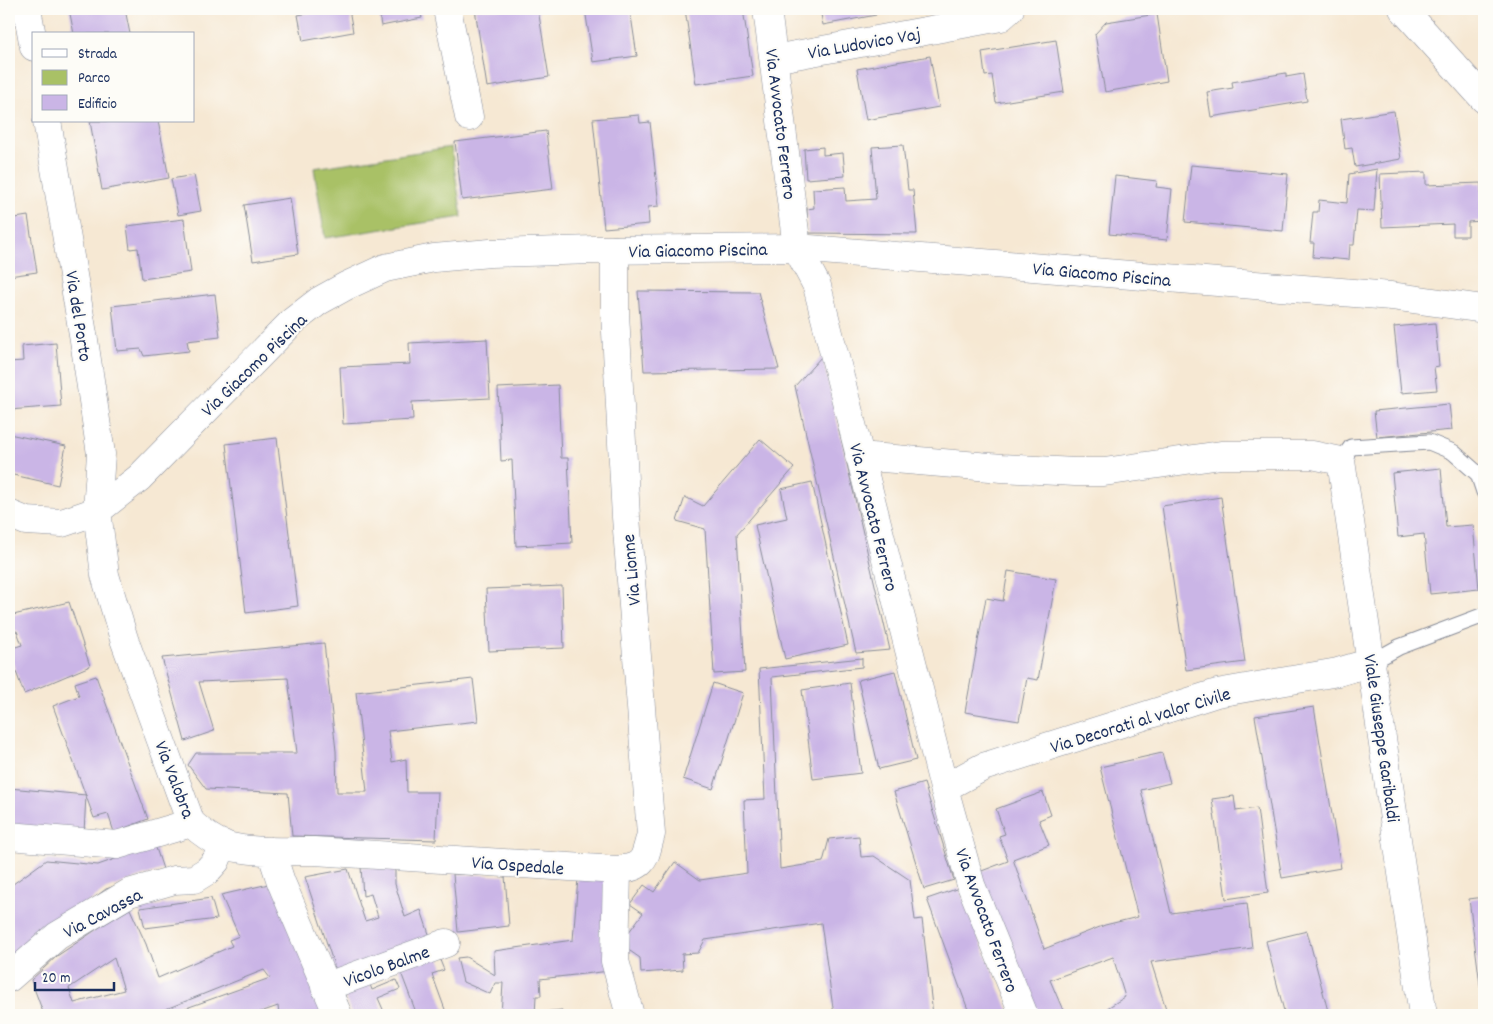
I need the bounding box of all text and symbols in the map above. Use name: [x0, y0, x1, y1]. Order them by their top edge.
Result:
street label: Via Ludovico Vaj: [806, 22, 923, 69]
legend: [32, 32, 195, 122]
text: Strada: [78, 44, 118, 66]
street label: Via Avvocato Ferrero: [756, 47, 801, 201]
text: Parco: [78, 68, 110, 90]
text: Edificio: [78, 94, 117, 116]
street label: Via Giacomo Piscina: [628, 238, 769, 267]
street label: Via Giacomo Piscina: [1031, 257, 1173, 296]
street label: Via del Porto: [56, 269, 97, 364]
street label: Via Giacomo Piscina: [196, 308, 315, 424]
street label: Via Avvocato Ferrero: [840, 441, 903, 595]
street label: Via Lionne: [617, 533, 650, 606]
street label: Viale Giuseppe Garibaldi: [1354, 653, 1405, 825]
street label: Via Decorati al valor Civile: [1048, 682, 1234, 763]
street label: Via Valobra: [146, 738, 200, 824]
street label: Via Avvocato Ferrero: [946, 845, 1023, 997]
street label: Via Ospedale: [471, 851, 565, 884]
street label: Via Cavassa: [59, 882, 149, 947]
street label: Vicolo Balme: [340, 940, 434, 996]
scale bar: [35, 959, 114, 991]
text: 20 m: [42, 968, 70, 990]

